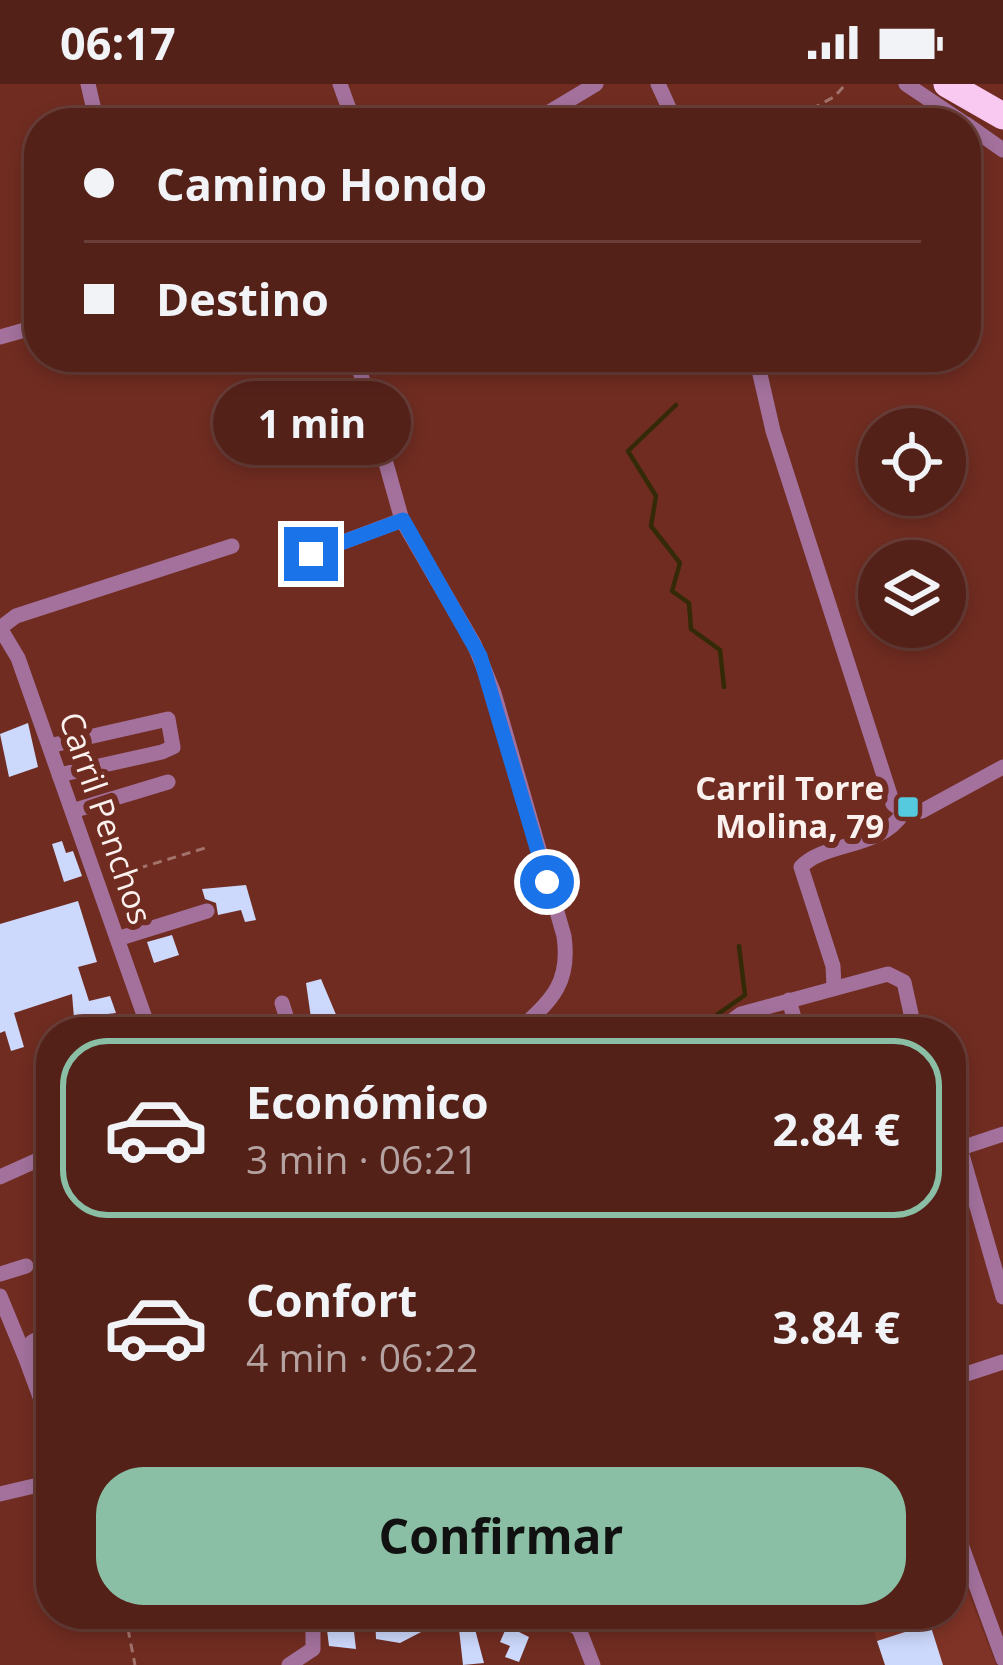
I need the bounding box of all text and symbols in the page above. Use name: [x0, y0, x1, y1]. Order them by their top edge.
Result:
text: 06:17: [60, 12, 176, 73]
text: Camino Hondo: [156, 153, 487, 214]
text: Destino: [156, 268, 329, 329]
callout: 1 min: [212, 380, 410, 464]
text: 1 min: [258, 396, 366, 449]
map controls: [858, 408, 966, 648]
button: locate: [858, 408, 966, 516]
route end: [284, 527, 338, 581]
button: layers: [858, 540, 966, 648]
street label: Carril Penchos: [49, 706, 164, 930]
place label: Carril Torre Molina, 79: [695, 765, 884, 848]
marker: Carril Torre Molina, 79: [895, 794, 921, 820]
route start: [520, 855, 574, 909]
text: Económico: [246, 1071, 489, 1132]
icon: car: [102, 1074, 210, 1182]
text: 2.84 €: [773, 1098, 900, 1159]
text: 3 min · 06:21: [246, 1132, 478, 1185]
text: Confort: [246, 1269, 417, 1330]
icon: car: [102, 1272, 210, 1380]
text: 3.84 €: [773, 1296, 900, 1357]
text: 4 min · 06:22: [246, 1330, 478, 1383]
button: Confirmar: [96, 1467, 906, 1605]

